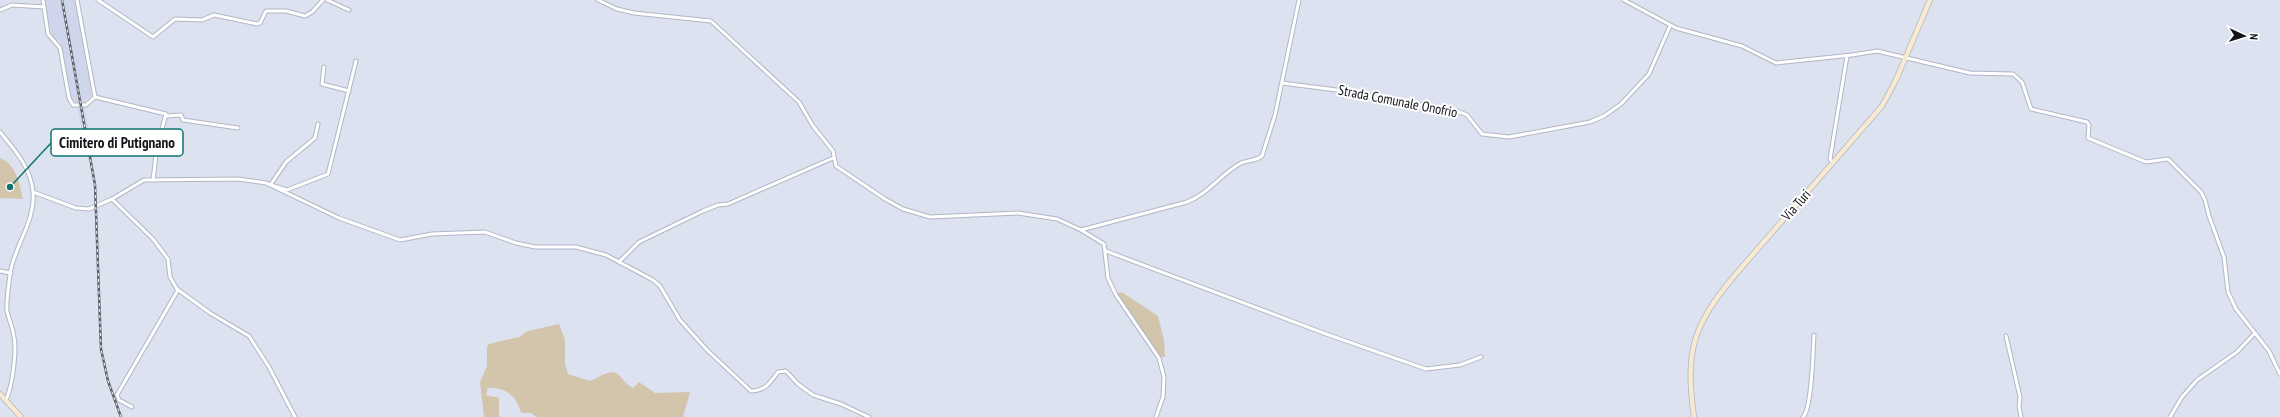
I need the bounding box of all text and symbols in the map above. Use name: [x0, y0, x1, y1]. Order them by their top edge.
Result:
north arrow: [2224, 16, 2264, 56]
text: N: [2247, 33, 2261, 40]
street label: Strada Comunale Onofrio: [1337, 81, 1459, 121]
callout: Cimitero di Putignano: [51, 129, 183, 156]
text: Cimitero di Putignano: [59, 133, 175, 152]
street label: Via Turi: [1777, 186, 1815, 225]

